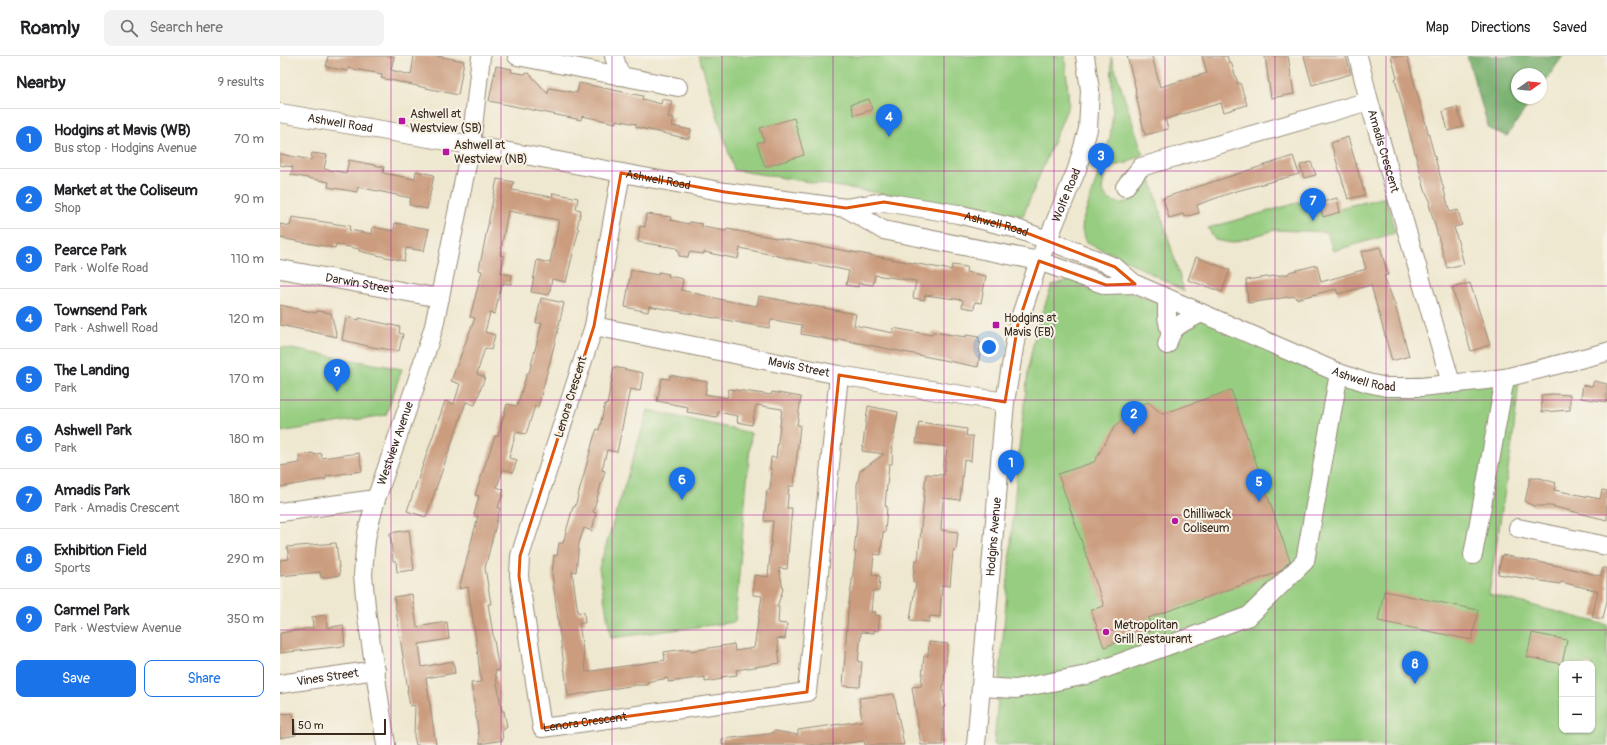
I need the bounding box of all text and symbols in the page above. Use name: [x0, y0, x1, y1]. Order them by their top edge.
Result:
search box: [104, 10, 384, 46]
text: Roamly: [20, 16, 80, 40]
icon: search: [118, 17, 140, 39]
text: Search here: [150, 18, 223, 37]
text: Map: [1426, 19, 1449, 36]
text: Directions: [1471, 19, 1530, 36]
text: Saved: [1552, 19, 1587, 36]
north arrow: [1511, 68, 1547, 104]
text: Nearby: [16, 72, 65, 93]
text: 9 results: [217, 74, 264, 90]
pin: 4: [876, 104, 902, 137]
place label: Ashwell at Westview (SB): [410, 107, 482, 136]
street label: Amadis Crescent: [1364, 108, 1403, 194]
street label: Ashwell Road: [306, 110, 374, 136]
marker: Ashwell at Westview (SB): [397, 116, 407, 126]
text: Hodgins at Mavis (WB): [54, 121, 191, 140]
text: 1: [26, 131, 32, 147]
text: 70 m: [234, 131, 264, 147]
place label: Ashwell at Westview (NB): [454, 138, 527, 167]
text: Bus stop · Hodgins Avenue: [54, 140, 197, 156]
pin: 3: [1088, 143, 1114, 176]
marker: Ashwell at Westview (NB): [441, 147, 451, 157]
street label: Ashwell Road: [624, 166, 692, 193]
street label: Wolfe Road: [1048, 166, 1084, 224]
text: Market at the Coliseum: [54, 181, 198, 200]
pin: 7: [1300, 188, 1326, 221]
text: 2: [25, 191, 33, 207]
text: 90 m: [234, 191, 264, 207]
text: Shop: [54, 200, 81, 216]
street label: Ashwell Road: [962, 208, 1031, 240]
text: Pearce Park: [54, 241, 127, 260]
text: 3: [25, 251, 33, 267]
text: 110 m: [231, 251, 264, 267]
text: Park · Wolfe Road: [54, 260, 148, 276]
street label: Darwin Street: [324, 270, 395, 297]
text: Townsend Park: [54, 301, 147, 320]
text: 4: [25, 311, 33, 327]
text: 120 m: [228, 311, 264, 327]
place label: Hodgins at Mavis (EB): [1004, 311, 1057, 340]
text: Park · Ashwell Road: [54, 320, 158, 336]
marker: Hodgins at Mavis (EB): [991, 320, 1001, 330]
your location: [979, 337, 999, 357]
street label: Lenora Crescent: [551, 354, 591, 440]
street label: Mavis Street: [767, 354, 831, 380]
pin: 9: [324, 359, 350, 392]
text: The Landing: [54, 361, 129, 380]
street label: Ashwell Road: [1329, 363, 1396, 395]
text: 5: [25, 371, 33, 387]
text: 170 m: [229, 371, 264, 387]
text: Park: [54, 380, 77, 396]
street label: Westview Avenue: [374, 399, 417, 487]
pin: 2: [1121, 401, 1147, 434]
text: Ashwell Park: [54, 421, 132, 440]
text: 6: [25, 431, 33, 447]
text: 180 m: [229, 431, 264, 447]
text: Park: [54, 440, 77, 456]
pin: 1: [998, 450, 1024, 483]
pin: 6: [669, 467, 695, 500]
pin: 5: [1246, 469, 1272, 502]
text: Amadis Park: [54, 481, 130, 500]
text: 7: [26, 491, 32, 507]
text: 180 m: [229, 491, 264, 507]
street label: Hodgins Avenue: [983, 496, 1004, 577]
text: Park · Amadis Crescent: [54, 500, 180, 516]
place label: Chilliwack Coliseum: [1183, 507, 1231, 536]
marker: Chilliwack Coliseum: [1170, 516, 1180, 526]
text: Exhibition Field: [54, 541, 147, 560]
text: 8: [26, 551, 32, 567]
text: 290 m: [227, 551, 264, 567]
text: Sports: [54, 560, 90, 576]
text: Carmel Park: [54, 601, 129, 620]
text: 9: [26, 611, 32, 627]
text: 350 m: [226, 611, 264, 627]
place label: Metropolitan Grill Restaurant: [1114, 618, 1192, 647]
text: Park · Westview Avenue: [54, 620, 181, 636]
marker: Metropolitan Grill Restaurant: [1101, 627, 1111, 637]
pin: 8: [1402, 651, 1428, 684]
button: Save: [16, 660, 136, 697]
button: Share: [144, 660, 264, 697]
map controls: [1559, 661, 1595, 733]
button: +: [1559, 661, 1595, 697]
street label: Vines Street: [295, 665, 360, 689]
button: −: [1559, 697, 1595, 733]
street label: Lenora Crescent: [542, 709, 628, 735]
scale bar: [292, 717, 386, 736]
text: 50 m: [298, 719, 324, 732]

